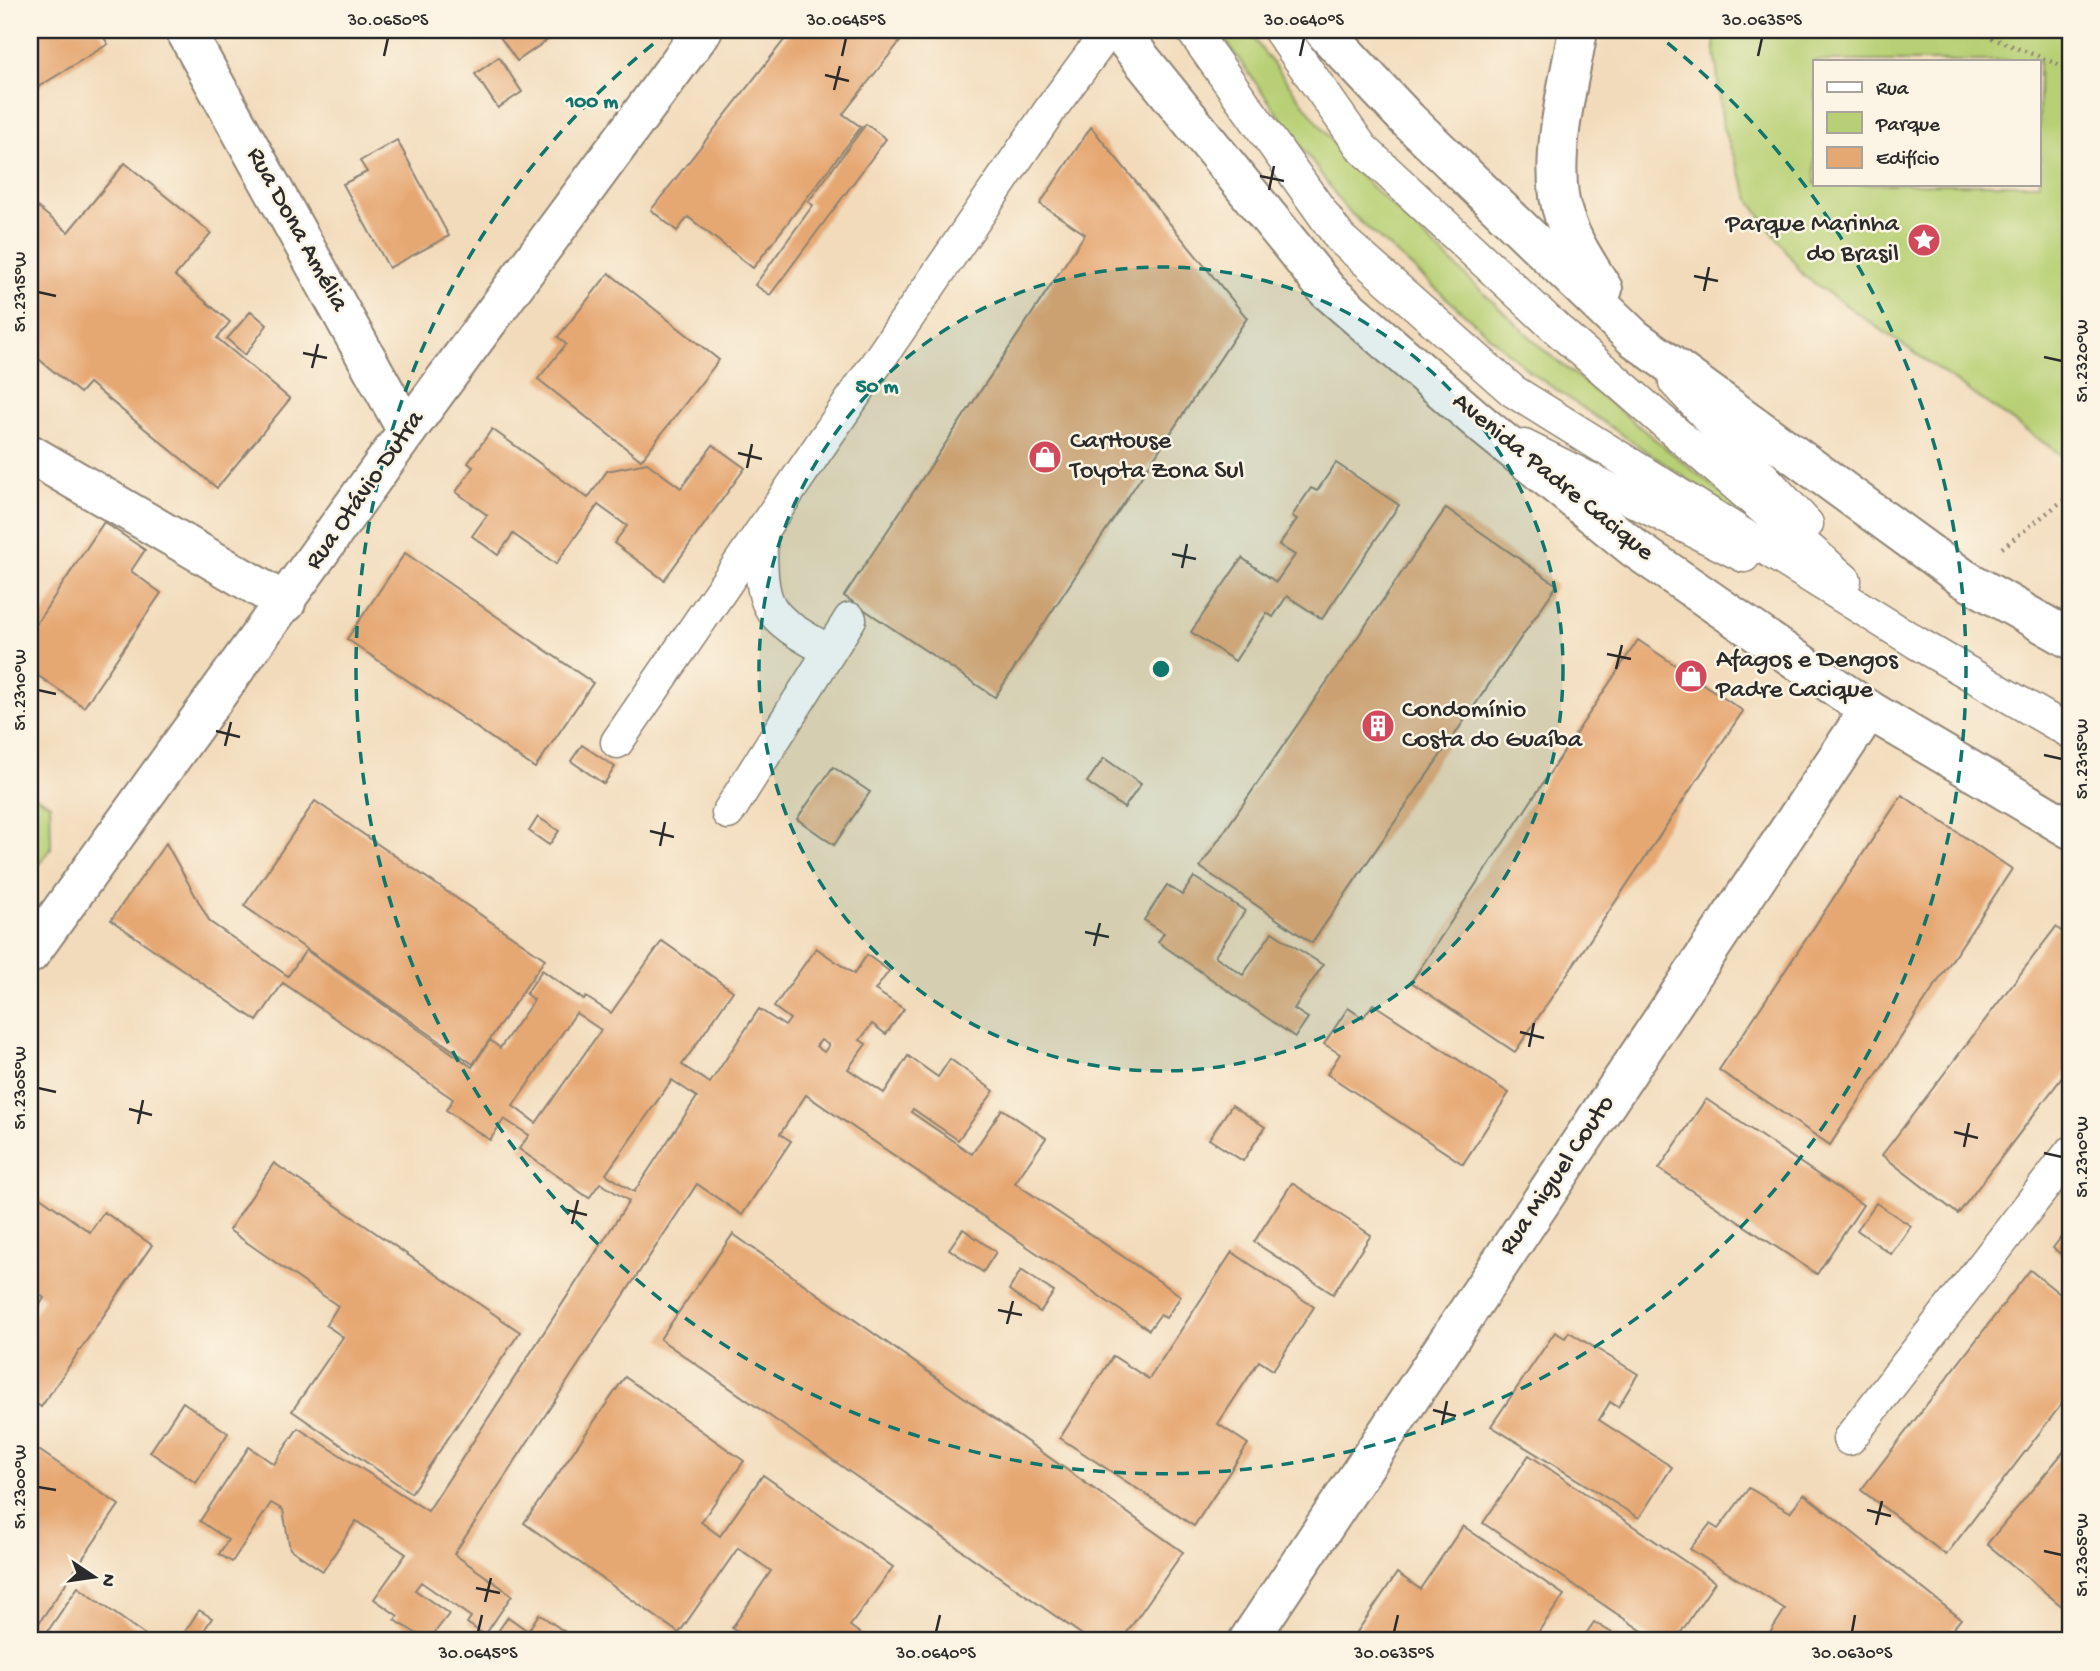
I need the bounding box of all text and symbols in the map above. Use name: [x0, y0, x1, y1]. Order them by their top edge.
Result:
text: 30.0650°S: [347, 11, 429, 32]
text: 30.0645°S: [806, 11, 886, 32]
text: 30.0640°S: [1263, 11, 1345, 32]
text: 30.0635°S: [1721, 11, 1803, 32]
legend: [1813, 60, 2040, 186]
text: Rua: [1876, 78, 1910, 103]
text: 100 m: [565, 91, 618, 116]
text: Parque: [1875, 114, 1941, 139]
street label: Rua Dona Amélia: [238, 143, 355, 319]
text: Edifício: [1876, 148, 1940, 173]
place label: Parque Marinha do Brasil: [1725, 210, 1901, 271]
place icon: Parque Marinha do Brasil: [1905, 221, 1943, 259]
text: 51.2315°W: [11, 252, 32, 332]
text: 51.2320°W: [2073, 319, 2094, 403]
text: 50 m: [856, 376, 899, 401]
street label: Avenida Padre Cacique: [1445, 387, 1660, 569]
street label: Rua Otávio Dutra: [300, 404, 433, 577]
place label: CarHouse Toyota Zona Sul: [1068, 427, 1244, 488]
shop icon: CarHouse Toyota Zona Sul: [1026, 438, 1064, 476]
place label: Afagos e Dengos Padre Cacique: [1715, 646, 1899, 707]
text: 51.2310°W: [11, 649, 32, 731]
centre of rings: [1149, 657, 1173, 681]
shop icon: Afagos e Dengos Padre Cacique: [1672, 657, 1710, 695]
place label: Condomínio Costa do Guaíba: [1402, 696, 1584, 757]
building icon: Condomínio Costa do Guaíba: [1359, 707, 1397, 745]
text: 51.2315°W: [2073, 719, 2094, 799]
text: 51.2305°W: [11, 1046, 32, 1130]
street label: Rua Miguel Couto: [1493, 1090, 1623, 1262]
text: 51.2310°W: [2073, 1116, 2094, 1198]
text: 51.2300°W: [11, 1445, 32, 1529]
text: 51.2305°W: [2073, 1513, 2094, 1597]
north arrow: [60, 1542, 130, 1612]
text: N: [95, 1571, 120, 1589]
text: 30.0645°S: [438, 1644, 518, 1665]
text: 30.0640°S: [895, 1644, 977, 1665]
text: 30.0635°S: [1353, 1644, 1435, 1665]
text: 30.0630°S: [1811, 1644, 1893, 1665]

